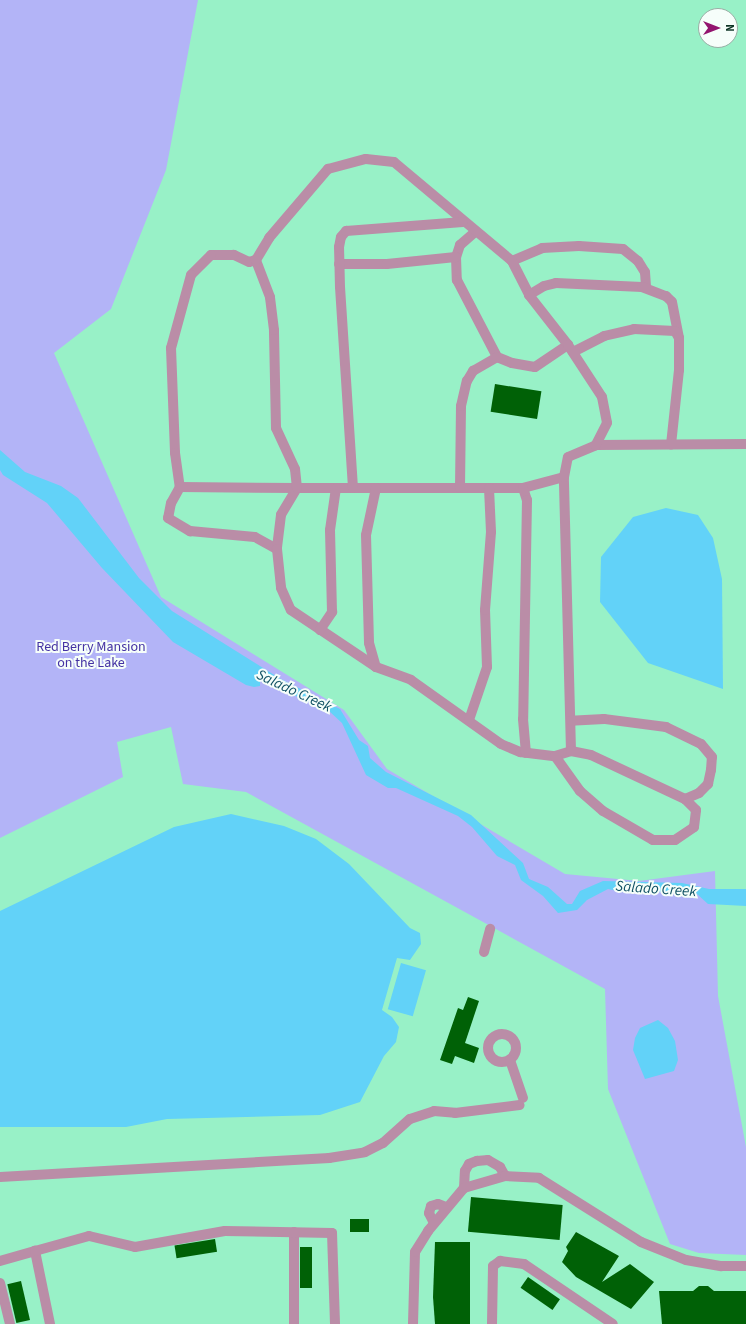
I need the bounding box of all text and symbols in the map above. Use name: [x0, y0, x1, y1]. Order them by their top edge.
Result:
north arrow: [698, 8, 738, 48]
text: N: [722, 24, 737, 32]
park label: Red Berry Mansion on the Lake: [36, 639, 146, 672]
water label: Salado Creek: [254, 666, 334, 716]
water label: Salado Creek: [615, 877, 697, 901]

